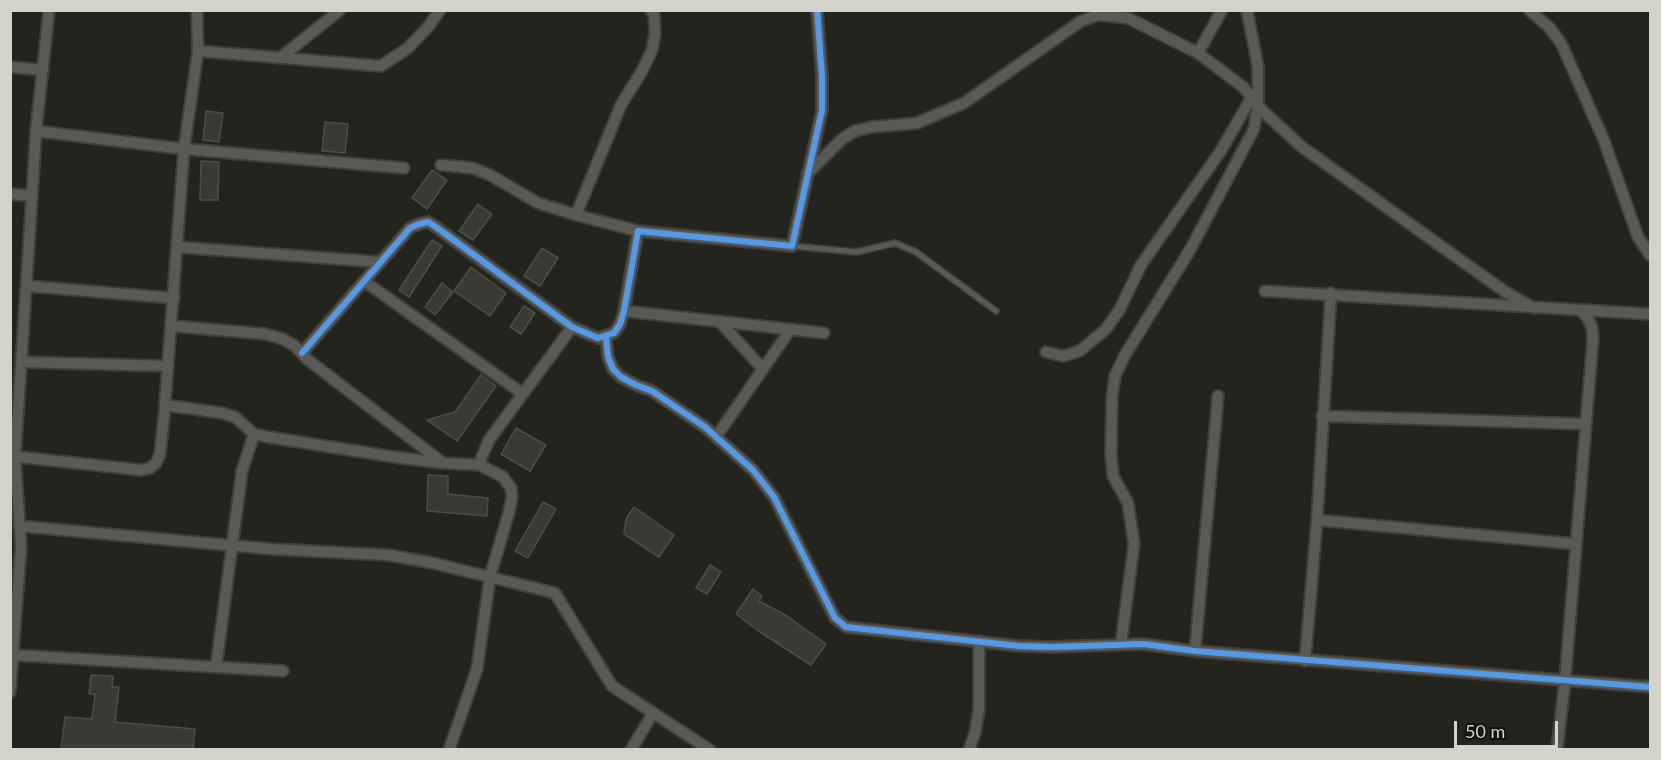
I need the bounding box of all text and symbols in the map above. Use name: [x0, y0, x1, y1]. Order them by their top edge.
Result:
scale bar: [1457, 709, 1560, 747]
text: 50 m: [1465, 720, 1505, 742]

